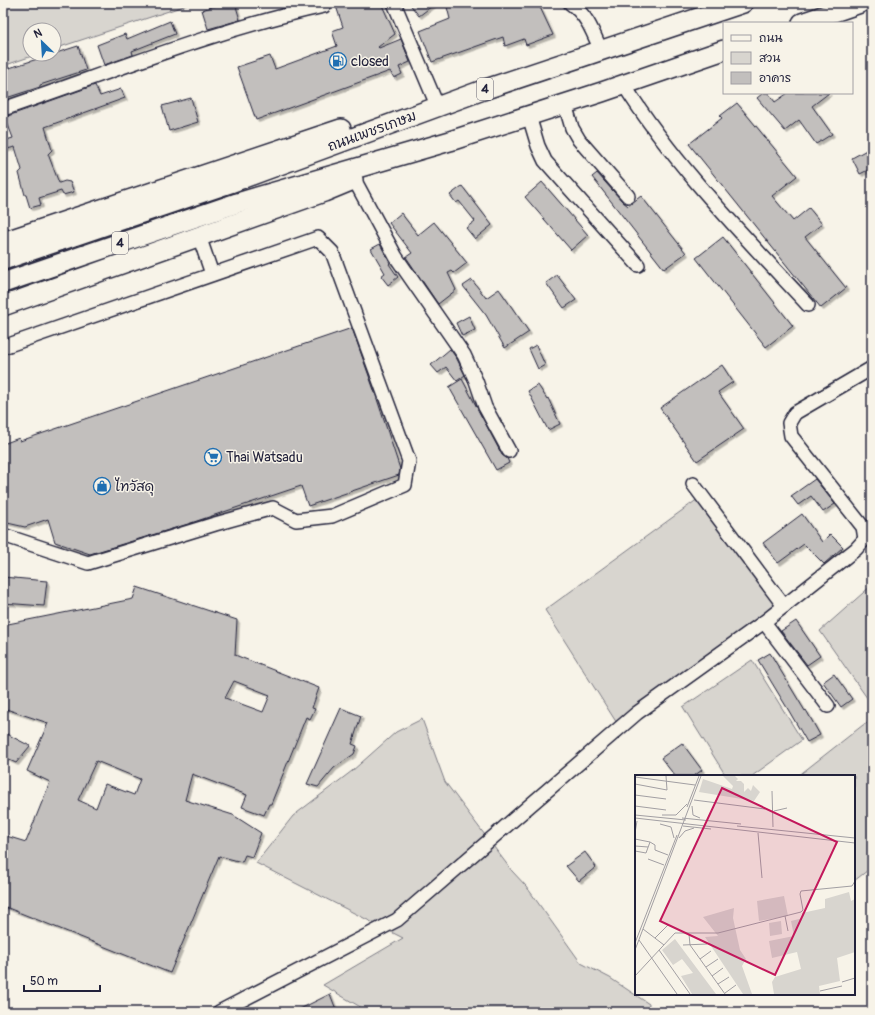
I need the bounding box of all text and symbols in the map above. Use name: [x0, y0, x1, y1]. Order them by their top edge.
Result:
north arrow: [22, 22, 62, 62]
legend: [723, 22, 853, 94]
text: N: [32, 26, 45, 41]
text: ถนน: [759, 31, 783, 46]
fuel station icon: closed: [328, 51, 348, 71]
text: สวน: [759, 51, 780, 66]
place label: closed: [351, 53, 389, 70]
text: อาคาร: [759, 71, 791, 86]
road number: 4: [477, 78, 493, 100]
street label: ถนนเพชรเกษม: [325, 107, 419, 155]
road number: 4: [112, 232, 128, 254]
supermarket icon: Thai Watsadu: [203, 447, 223, 467]
place label: Thai Watsadu: [226, 449, 303, 466]
shop icon: ไทวัสดุ: [92, 476, 112, 496]
place label: ไทวัสดุ: [114, 477, 154, 496]
inset map: [635, 775, 855, 995]
scale bar: [24, 967, 100, 993]
text: 50 m: [30, 974, 58, 989]

